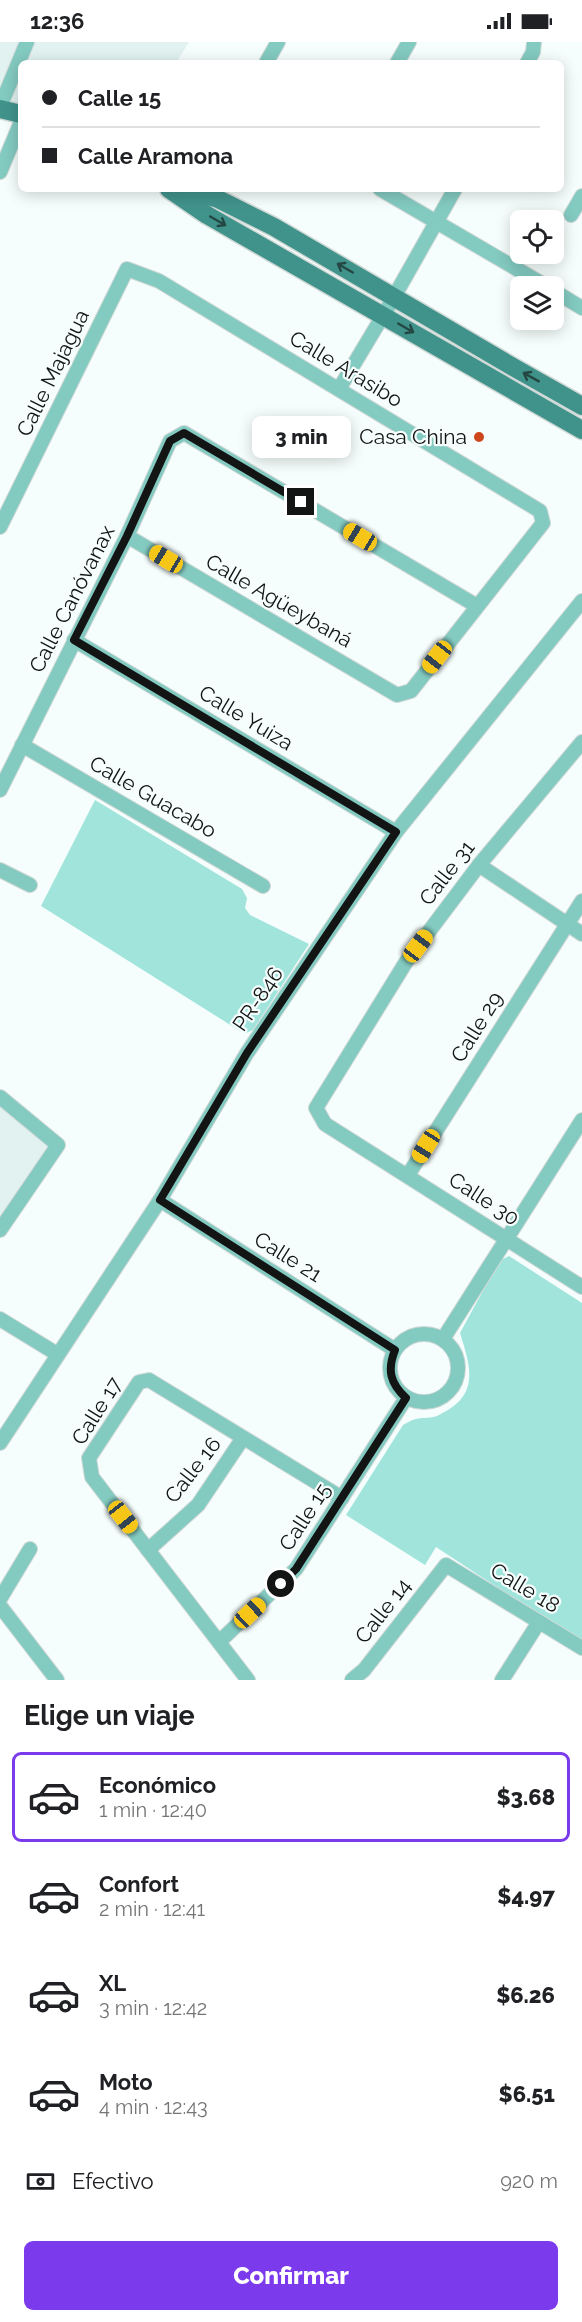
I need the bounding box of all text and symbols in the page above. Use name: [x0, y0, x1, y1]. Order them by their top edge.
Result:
text: 12:36: [30, 8, 84, 34]
text: Calle 15: [78, 85, 161, 111]
text: Calle Aramona: [78, 143, 233, 169]
map controls: [510, 210, 564, 330]
button: locate: [510, 210, 564, 264]
one-way arrow: [209, 216, 226, 228]
one-way arrow: [337, 261, 354, 273]
button: layers: [510, 276, 564, 330]
street label: Calle Majagua: [11, 305, 94, 440]
one-way arrow: [396, 323, 414, 334]
street label: Calle Arasibo: [285, 325, 407, 412]
one-way arrow: [523, 371, 540, 383]
callout: 3 min: [252, 415, 350, 457]
place label: Casa China: [359, 424, 467, 449]
text: 3 min: [275, 425, 328, 449]
marker: Casa China: [472, 430, 486, 444]
route end: [287, 488, 314, 515]
car: [340, 520, 380, 554]
street label: Calle Canóvanax: [24, 521, 120, 677]
car: [146, 542, 186, 576]
street label: Calle Agüeybaná: [201, 548, 357, 653]
car: [419, 637, 455, 677]
street label: Calle Yuiza: [195, 680, 298, 755]
street label: Calle Guacabo: [85, 750, 221, 843]
street label: Calle 31: [414, 835, 480, 910]
car: [400, 926, 436, 966]
street label: PR-846: [227, 962, 288, 1036]
street label: Calle 29: [445, 987, 508, 1067]
car: [409, 1126, 443, 1166]
street label: Calle 30: [444, 1167, 524, 1231]
street label: Calle 21: [250, 1226, 327, 1287]
street label: Calle 17: [66, 1372, 127, 1449]
street label: Calle 16: [159, 1432, 226, 1508]
street label: Calle 15: [274, 1478, 336, 1555]
car: [105, 1497, 141, 1537]
street label: Calle 18: [486, 1557, 564, 1618]
route start: [267, 1570, 294, 1597]
street label: Calle 14: [350, 1573, 416, 1648]
car: [231, 1594, 269, 1632]
text: Elige un viaje: [24, 1700, 195, 1731]
icon: car: [27, 1770, 81, 1824]
text: Económico: [99, 1772, 216, 1798]
text: $3.68: [497, 1784, 555, 1810]
text: 1 min · 12:40: [99, 1798, 207, 1822]
icon: car: [27, 1869, 81, 1923]
text: Confort: [99, 1871, 179, 1897]
text: $4.97: [497, 1883, 555, 1909]
text: 2 min · 12:41: [99, 1897, 205, 1921]
icon: car: [27, 1968, 81, 2022]
text: XL: [99, 1970, 126, 1996]
text: $6.26: [496, 1982, 555, 2008]
text: 3 min · 12:42: [99, 1996, 207, 2020]
icon: car: [27, 2067, 81, 2121]
text: Moto: [99, 2069, 153, 2095]
text: $6.51: [499, 2081, 555, 2107]
text: 4 min · 12:43: [99, 2095, 208, 2119]
icon: cash: [24, 2165, 57, 2198]
text: Efectivo: [72, 2168, 154, 2194]
text: 920 m: [500, 2169, 558, 2193]
button: Confirmar: [24, 2241, 558, 2310]

